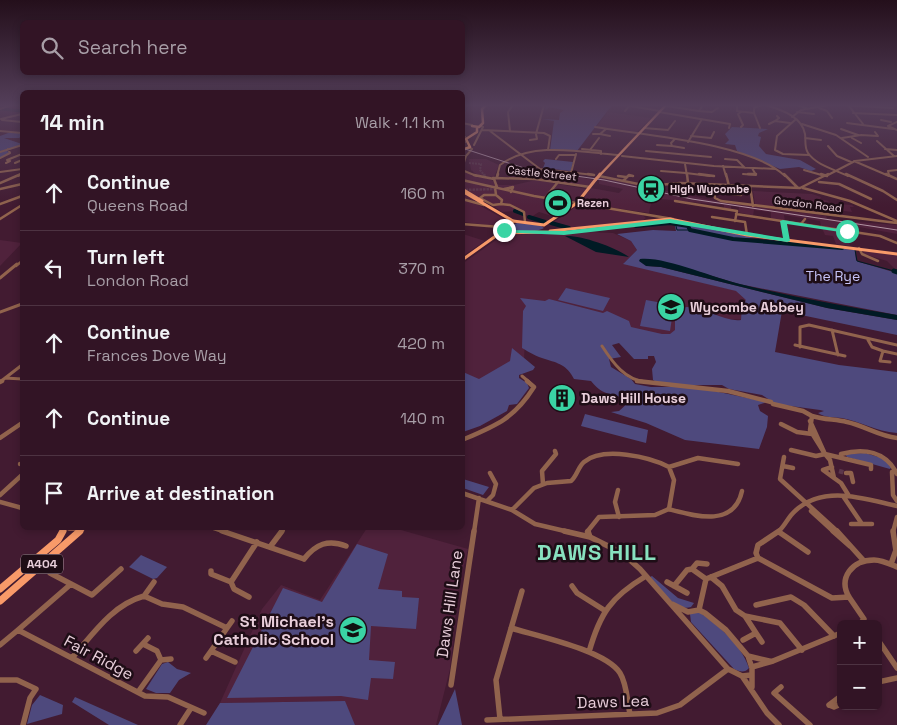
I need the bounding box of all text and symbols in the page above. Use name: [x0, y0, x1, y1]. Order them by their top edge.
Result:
search box: [20, 20, 465, 75]
icon: search: [38, 34, 66, 62]
text: Search here: [78, 35, 188, 60]
text: 14 min: [40, 109, 105, 136]
text: Walk · 1.1 km: [355, 112, 445, 133]
street label: Castle Street: [507, 162, 577, 184]
text: Continue: [87, 170, 170, 195]
station icon: High Wycombe: [636, 174, 666, 204]
icon: ahead: [40, 179, 68, 207]
place label: High Wycombe: [670, 182, 749, 196]
text: 160 m: [400, 183, 445, 204]
sports icon: Rezen: [543, 188, 573, 218]
street label: Gordon Road: [773, 193, 843, 215]
text: Queens Road: [87, 195, 188, 216]
place label: Rezen: [577, 196, 609, 210]
route end: [493, 219, 516, 242]
route start: [836, 220, 859, 243]
text: Turn left: [87, 245, 165, 270]
icon: left: [40, 254, 68, 282]
text: 370 m: [398, 258, 445, 279]
park label: The Rye: [806, 267, 860, 285]
text: London Road: [87, 270, 189, 291]
school or university icon: Wycombe Abbey: [656, 292, 686, 322]
place label: Wycombe Abbey: [690, 298, 804, 316]
text: Continue: [87, 320, 170, 345]
icon: ahead: [40, 329, 68, 357]
text: 420 m: [397, 333, 445, 354]
text: Frances Dove Way: [87, 345, 227, 366]
building icon: Daws Hill House: [547, 383, 577, 413]
place label: Daws Hill House: [581, 389, 686, 407]
icon: ahead: [40, 404, 68, 432]
text: Continue: [87, 406, 170, 431]
text: 140 m: [400, 408, 445, 429]
icon: arrive: [40, 479, 68, 507]
text: Arrive at destination: [87, 481, 275, 506]
district label: DAWS HILL: [537, 538, 657, 566]
street label: Daws Hill Lane: [432, 549, 467, 659]
road number: A404: [21, 554, 63, 574]
place label: St Michael's Catholic School: [213, 611, 334, 650]
school or university icon: St Michael's Catholic School: [338, 615, 368, 645]
map controls: [837, 620, 882, 710]
button: +: [837, 620, 882, 665]
street label: Fair Ridge: [60, 630, 137, 685]
button: −: [837, 665, 882, 710]
street label: Daws Lea: [577, 690, 650, 713]

